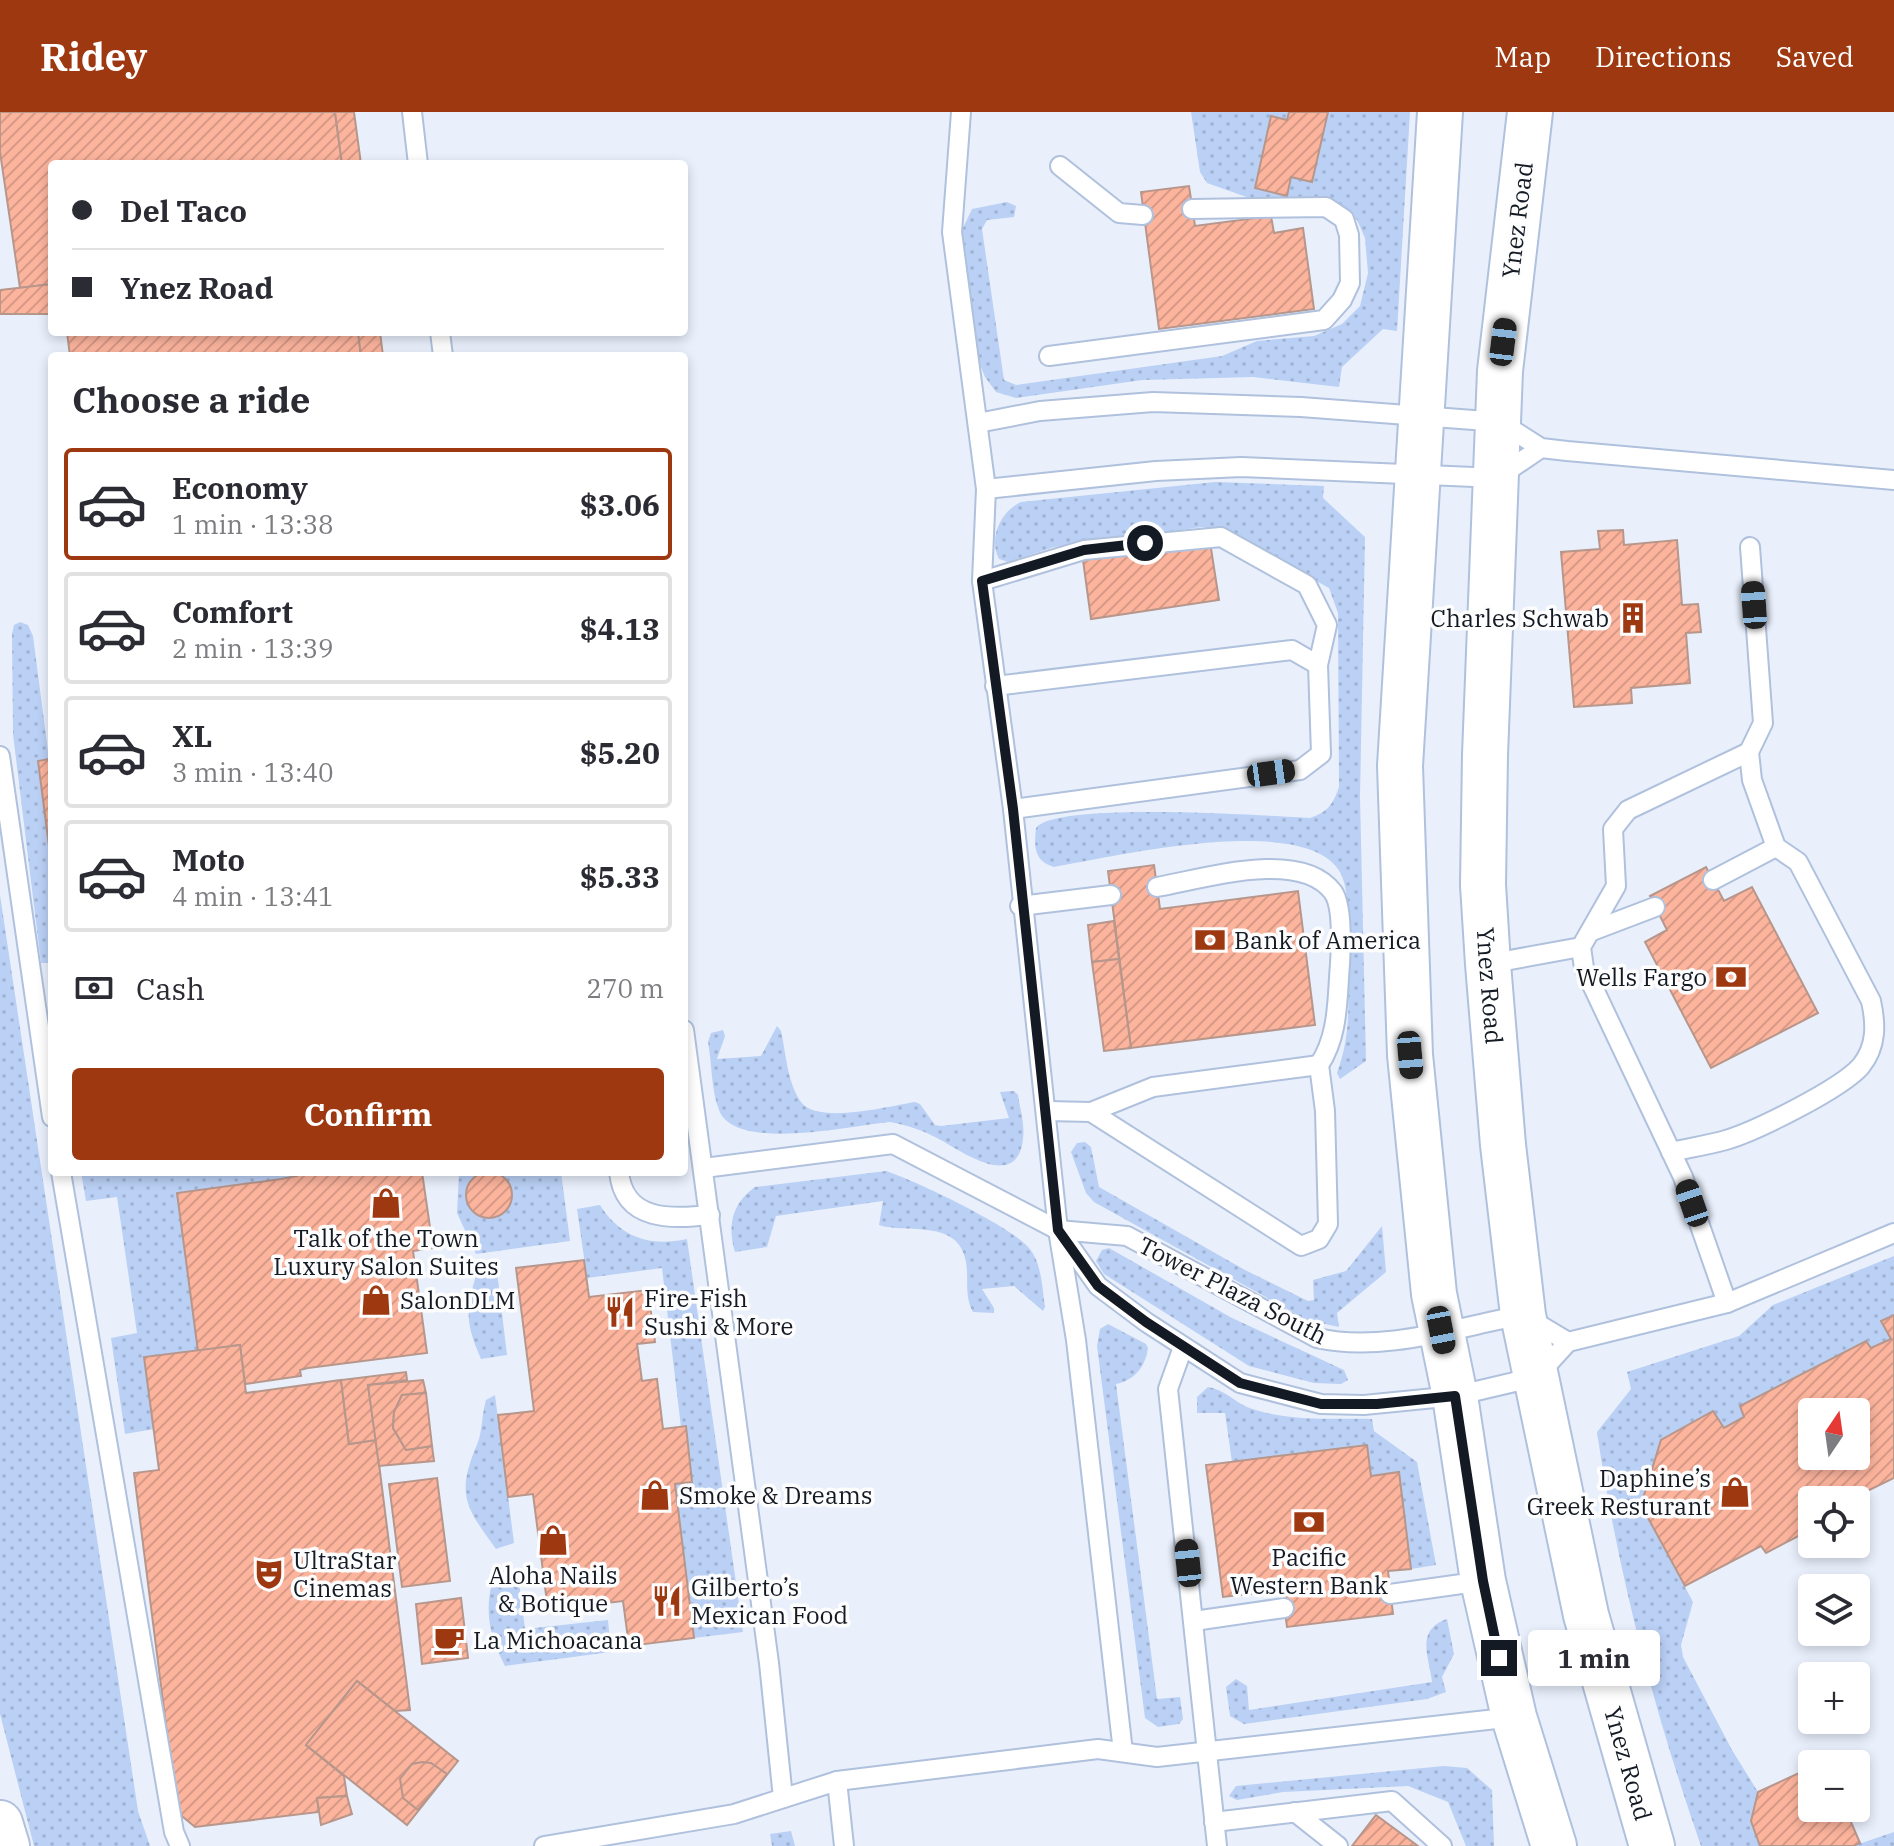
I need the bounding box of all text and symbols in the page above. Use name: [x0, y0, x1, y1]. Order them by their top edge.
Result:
text: Ridey: [40, 32, 148, 81]
text: Map: [1494, 38, 1551, 75]
text: Directions: [1595, 38, 1732, 75]
text: Saved: [1776, 38, 1854, 75]
street label: Ynez Road: [1494, 160, 1540, 280]
text: Del Taco: [120, 191, 247, 230]
text: Ynez Road: [120, 268, 273, 307]
car: [1488, 317, 1518, 367]
text: Choose a ride: [72, 376, 311, 423]
icon: car: [76, 468, 148, 540]
text: Economy: [172, 468, 308, 507]
text: $3.06: [580, 485, 660, 524]
text: 1 min · 13:38: [172, 507, 334, 541]
route start: [1127, 525, 1163, 561]
car: [1740, 580, 1768, 630]
icon: car: [76, 592, 148, 664]
text: Comfort: [172, 592, 293, 631]
building icon: Charles Schwab: [1616, 601, 1650, 635]
place label: Charles Schwab: [1430, 602, 1609, 634]
text: $4.13: [580, 609, 660, 648]
text: 2 min · 13:39: [172, 631, 334, 665]
icon: car: [76, 716, 148, 788]
text: XL: [172, 716, 212, 755]
text: $5.20: [580, 733, 660, 772]
text: 3 min · 13:40: [172, 755, 334, 789]
car: [1246, 758, 1296, 788]
icon: car: [76, 840, 148, 912]
text: Moto: [172, 840, 245, 879]
text: $5.33: [580, 857, 660, 896]
text: 4 min · 13:41: [172, 879, 334, 913]
bank icon: Bank of America: [1193, 923, 1227, 957]
place label: Bank of America: [1234, 924, 1421, 956]
street label: Ynez Road: [1470, 926, 1511, 1045]
bank icon: Wells Fargo: [1714, 960, 1748, 994]
place label: Wells Fargo: [1576, 961, 1707, 993]
icon: cash: [72, 966, 116, 1010]
text: Cash: [136, 969, 205, 1008]
text: 270 m: [586, 971, 664, 1005]
car: [1396, 1030, 1424, 1080]
button: Confirm: [72, 1068, 664, 1160]
car: [1673, 1176, 1711, 1230]
shop icon: Talk of the Town Luxury Salon Suites: [369, 1186, 403, 1220]
place label: Talk of the Town Luxury Salon Suites: [273, 1222, 499, 1282]
street label: Tower Plaza South: [1133, 1229, 1333, 1351]
place label: Fire-Fish Sushi & More: [644, 1282, 793, 1342]
shop icon: SalonDLM: [359, 1283, 393, 1317]
place label: SalonDLM: [400, 1284, 515, 1316]
restaurant icon: Fire-Fish Sushi & More: [603, 1295, 637, 1329]
car: [1425, 1304, 1457, 1356]
north arrow: [1798, 1398, 1870, 1470]
map controls: [1798, 1398, 1870, 1822]
place label: Daphine’s Greek Resturant: [1527, 1462, 1711, 1522]
shop icon: Daphine’s Greek Resturant: [1718, 1475, 1752, 1509]
shop icon: Smoke & Dreams: [638, 1478, 672, 1512]
place label: Smoke & Dreams: [679, 1479, 873, 1511]
button: locate: [1798, 1486, 1870, 1558]
bank icon: Pacific Western Bank: [1292, 1505, 1326, 1539]
shop icon: Aloha Nails & Botique: [536, 1523, 570, 1557]
car: [1174, 1538, 1202, 1588]
place label: Pacific Western Bank: [1230, 1541, 1388, 1601]
place label: UltraStar Cinemas: [293, 1544, 397, 1604]
theatre icon: UltraStar Cinemas: [252, 1557, 286, 1591]
place label: Aloha Nails & Botique: [489, 1559, 617, 1619]
place label: Gilberto’s Mexican Food: [691, 1571, 848, 1631]
button: layers: [1798, 1574, 1870, 1646]
restaurant icon: Gilberto’s Mexican Food: [650, 1584, 684, 1618]
cafe icon: La Michoacana: [432, 1623, 466, 1657]
place label: La Michoacana: [473, 1624, 643, 1656]
callout: 1 min: [1527, 1630, 1659, 1686]
route end: [1481, 1640, 1517, 1676]
text: 1 min: [1558, 1641, 1630, 1675]
button: +: [1798, 1662, 1870, 1734]
street label: Ynez Road: [1597, 1703, 1660, 1824]
button: −: [1798, 1750, 1870, 1822]

